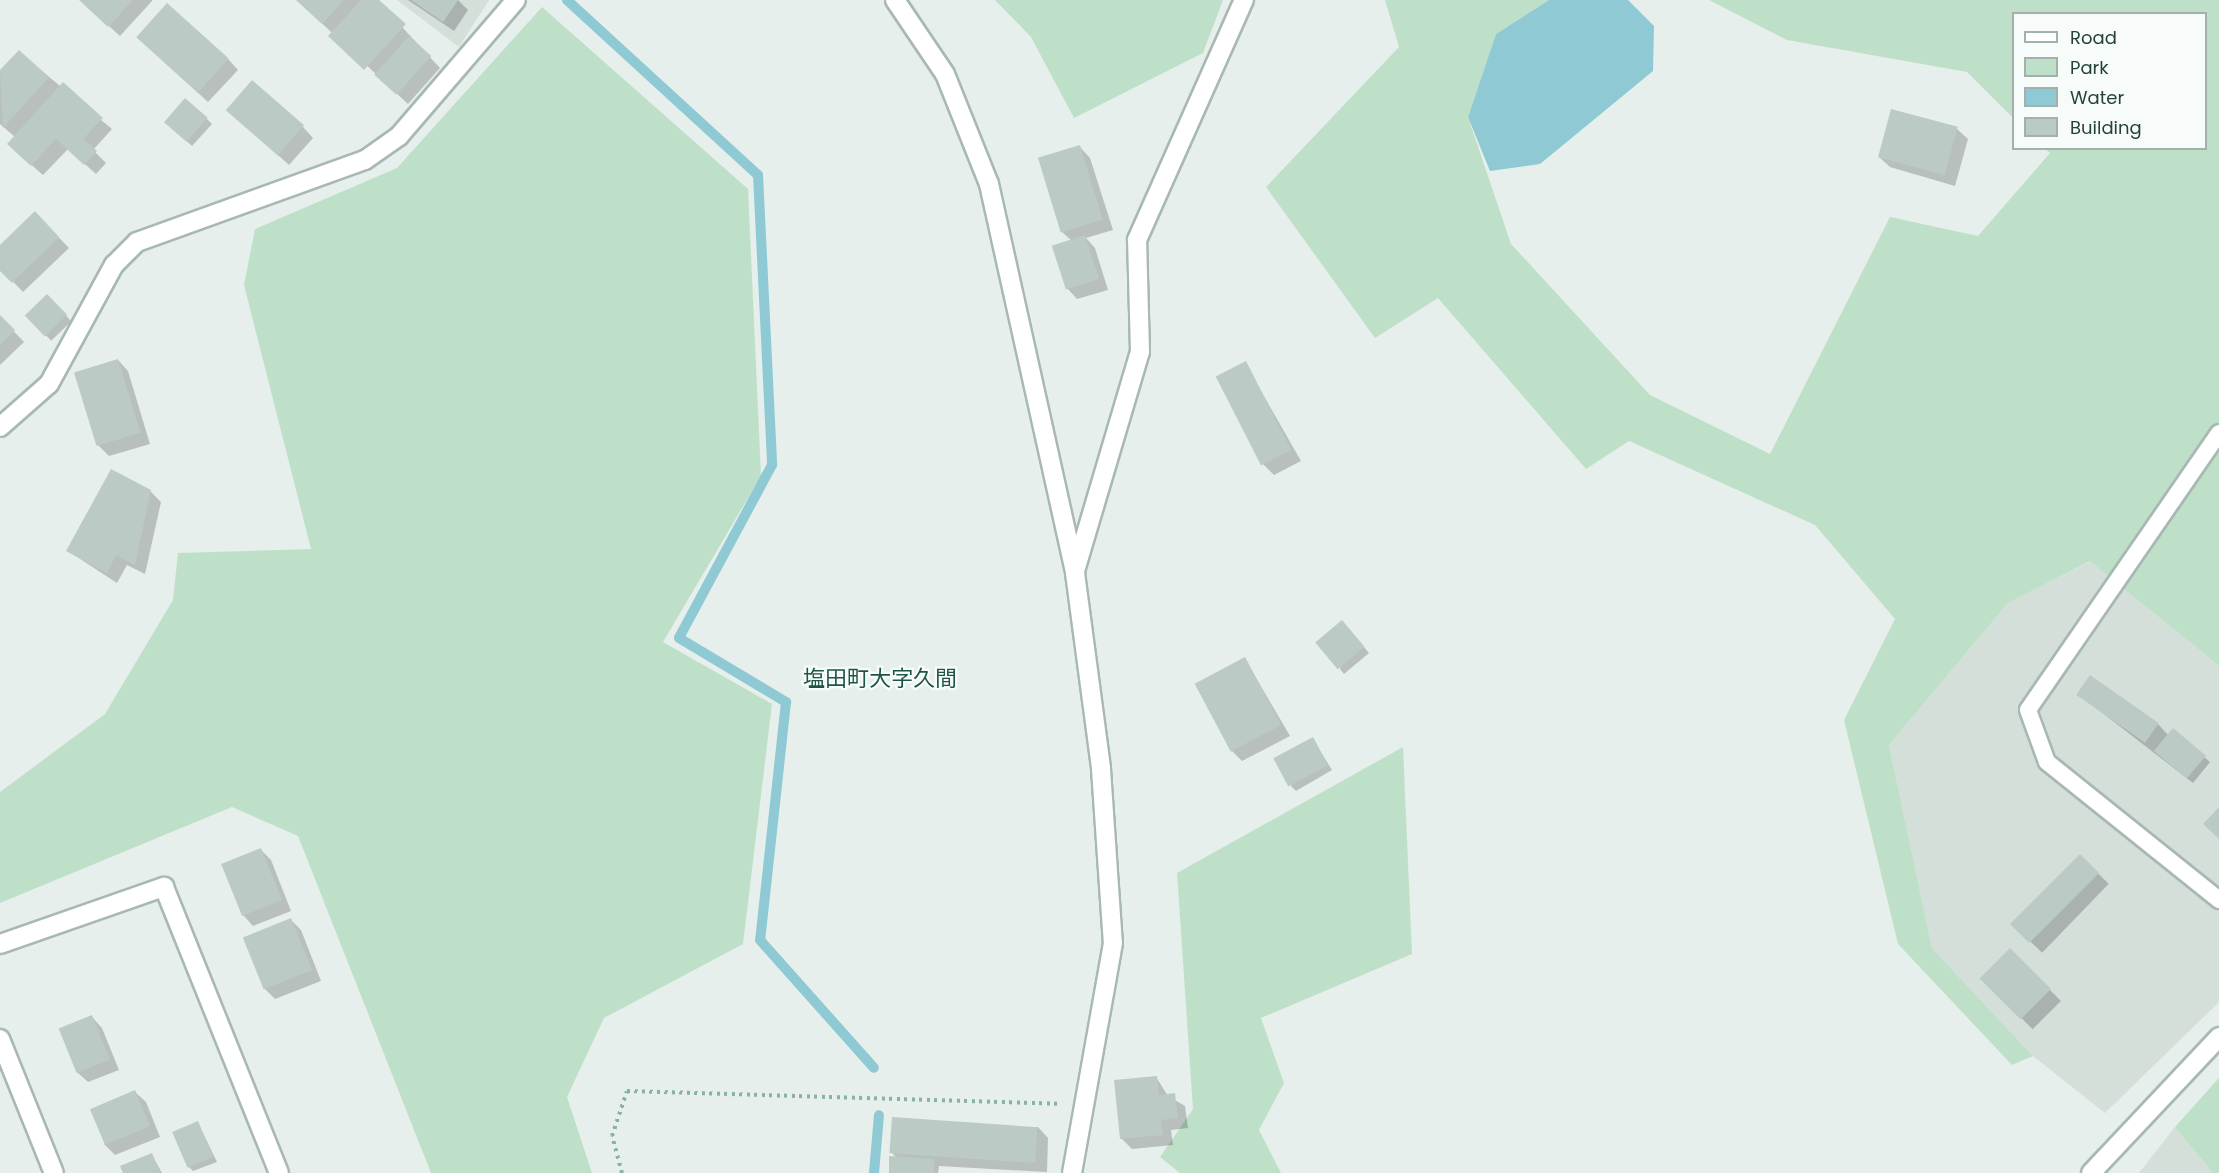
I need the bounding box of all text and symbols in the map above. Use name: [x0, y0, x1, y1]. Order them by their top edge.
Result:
legend: [2012, 12, 2207, 150]
text: Road: [2070, 25, 2117, 50]
text: Park: [2070, 55, 2109, 80]
text: Water: [2070, 85, 2124, 110]
text: Building: [2070, 115, 2142, 140]
district label: 塩田町大字久間: [803, 666, 957, 692]

